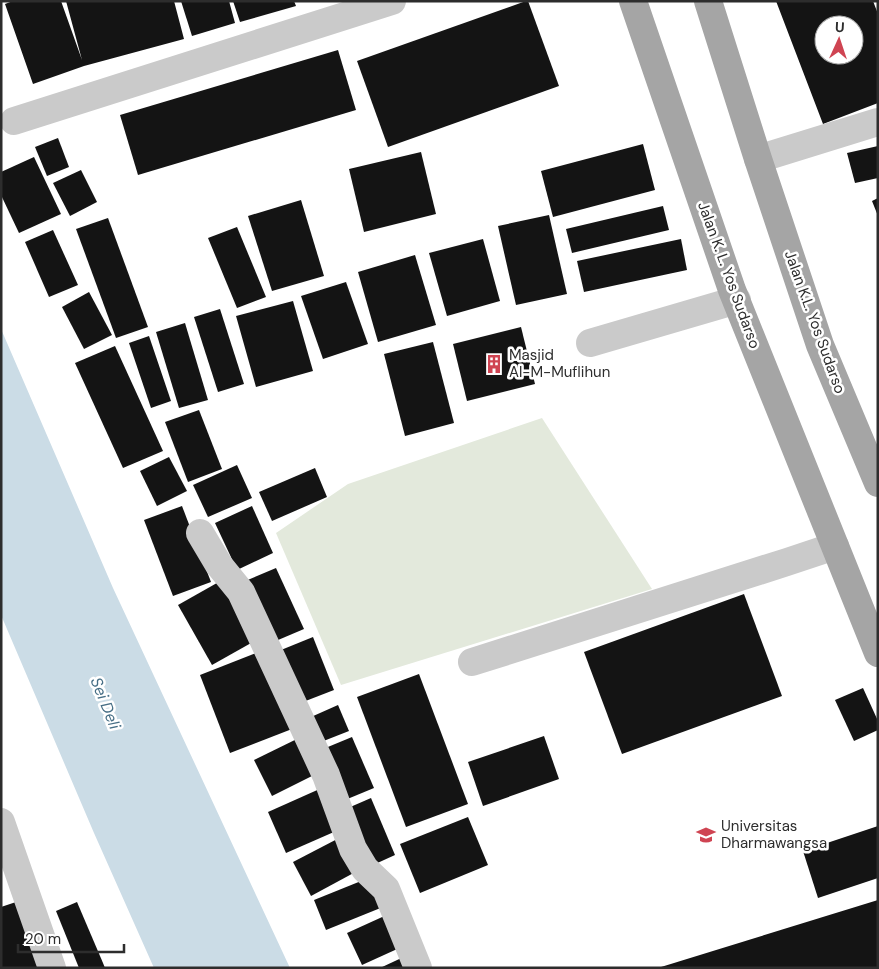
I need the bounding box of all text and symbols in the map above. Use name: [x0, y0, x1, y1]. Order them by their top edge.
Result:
north arrow: [814, 15, 864, 65]
text: U: [834, 18, 845, 36]
street label: Jalan K. L. Yos Sudarso: [693, 199, 765, 351]
street label: Jalan K.L. Yos Sudarso: [780, 248, 850, 396]
place label: Masjid Al-M-Muflihun: [509, 345, 610, 382]
building icon: Masjid Al-M-Muflihun: [483, 353, 505, 375]
water label: Sei Deli: [86, 674, 126, 733]
place label: Universitas Dharmawangsa: [721, 816, 827, 853]
school or university icon: Universitas Dharmawangsa: [695, 824, 717, 846]
scale bar: [18, 922, 124, 954]
text: 20 m: [25, 929, 61, 949]

